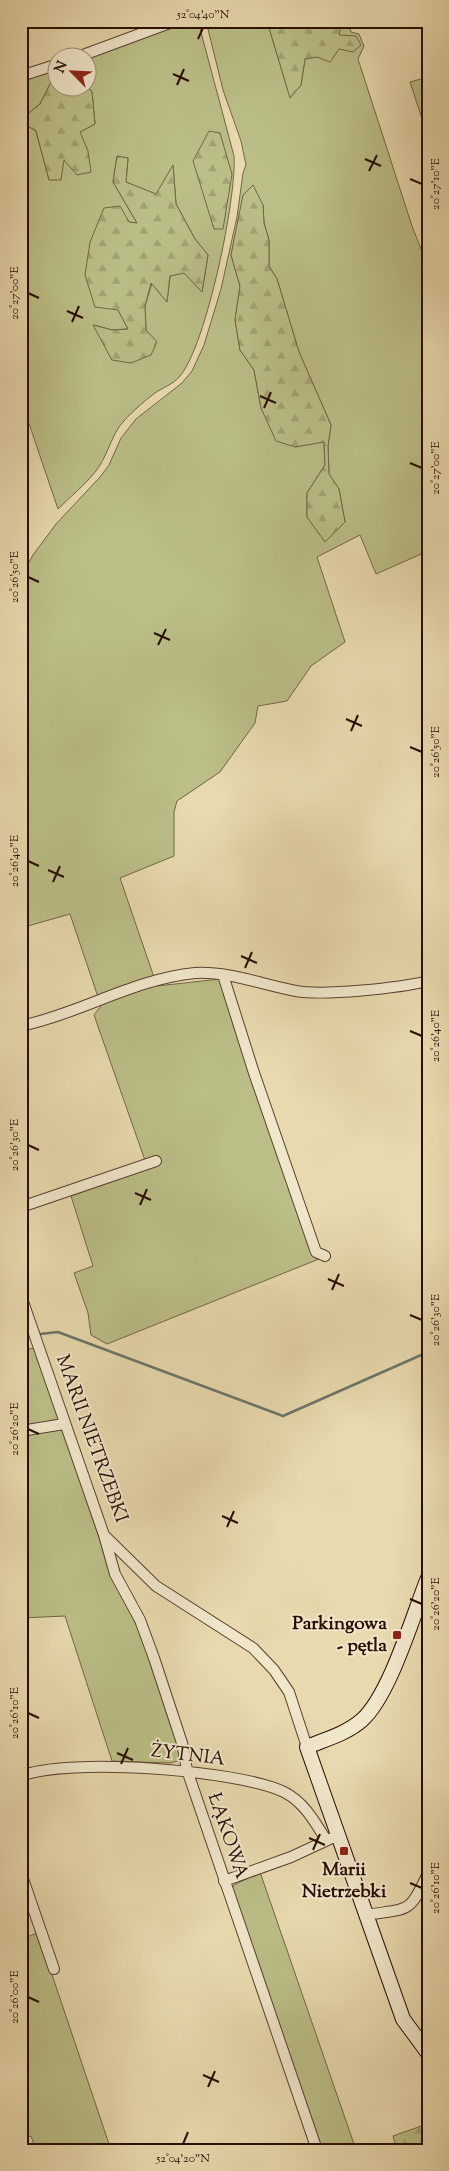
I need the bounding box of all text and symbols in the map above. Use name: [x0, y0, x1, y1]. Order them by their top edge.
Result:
text: 52°04'40"N: [176, 6, 230, 24]
north arrow: [48, 48, 98, 98]
text: N: [51, 58, 73, 77]
text: 20°27'10"E: [427, 157, 445, 210]
text: 20°27'00"E: [6, 265, 24, 320]
text: 20°27'00"E: [427, 440, 445, 495]
text: 20°26'50"E: [6, 550, 24, 603]
text: 20°26'50"E: [427, 725, 445, 778]
text: 20°26'40"E: [6, 834, 24, 887]
text: 20°26'40"E: [427, 1009, 445, 1062]
text: 20°26'30"E: [6, 1118, 24, 1171]
text: 20°26'30"E: [427, 1293, 445, 1346]
street label: MARII NIETRZEBKI: [48, 1351, 134, 1527]
text: 20°26'20"E: [6, 1402, 24, 1456]
text: 20°26'20"E: [427, 1577, 445, 1631]
place label: Parkingowa - pętla: [292, 1611, 387, 1660]
marker: Parkingowa - pętla: [391, 1629, 403, 1641]
text: 20°26'10"E: [6, 1686, 24, 1739]
street label: ŻYTNIA: [149, 1738, 227, 1774]
street label: ŁĄKOWA: [200, 1789, 255, 1883]
marker: Marii Nietrzebki: [338, 1845, 350, 1857]
place label: Marii Nietrzebki: [302, 1857, 387, 1906]
text: 20°26'10"E: [427, 1861, 445, 1914]
text: 20°26'00"E: [6, 1969, 24, 2024]
text: 52°04'20"N: [155, 2150, 210, 2168]

